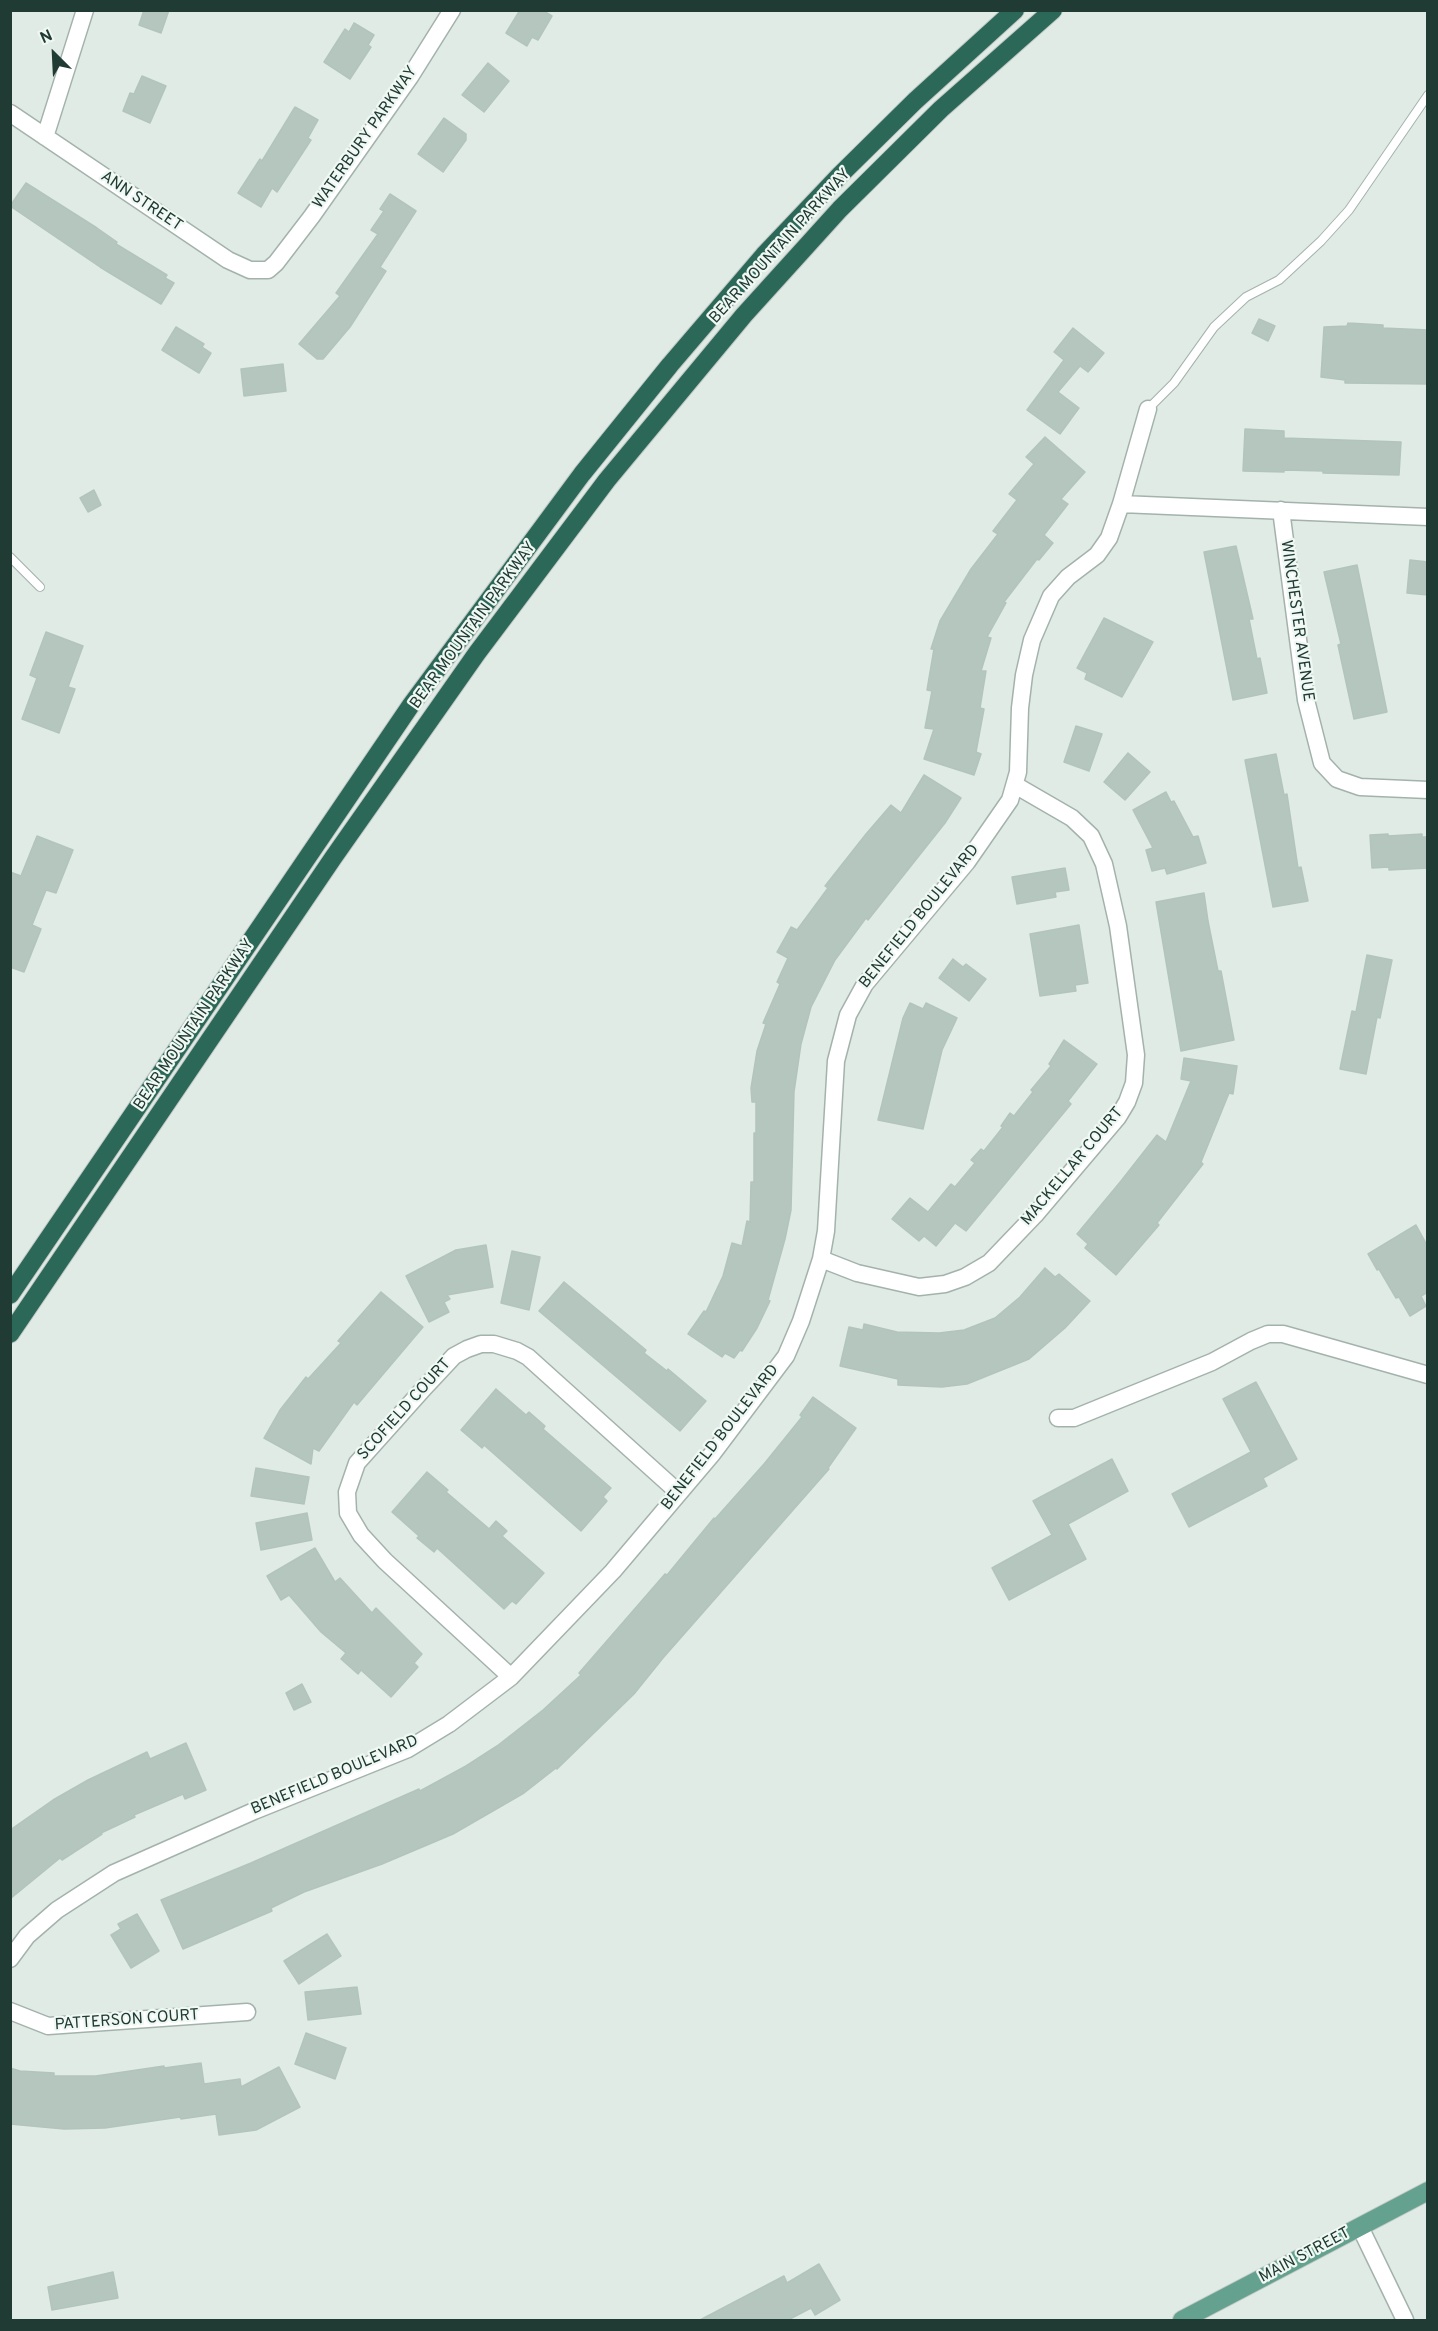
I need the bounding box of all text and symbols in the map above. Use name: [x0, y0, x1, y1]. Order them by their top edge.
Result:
north arrow: [24, 24, 84, 84]
text: N: [37, 26, 56, 49]
street label: WATERBURY PARKWAY: [310, 63, 422, 213]
street label: BEAR MOUNTAIN PARKWAY: [706, 166, 856, 328]
street label: ANN STREET: [96, 168, 186, 236]
street label: BEAR MOUNTAIN PARKWAY: [407, 539, 541, 713]
street label: WINCHESTER AVENUE: [1275, 539, 1317, 703]
street label: BENEFIELD BOULEVARD: [856, 841, 984, 993]
street label: BEAR MOUNTAIN PARKWAY: [131, 936, 259, 1114]
street label: MACKELLAR COURT: [1018, 1104, 1128, 1230]
street label: SCOFIELD COURT: [354, 1355, 456, 1465]
street label: BENEFIELD BOULEVARD: [658, 1361, 784, 1515]
street label: BENEFIELD BOULEVARD: [249, 1732, 421, 1820]
street label: PATTERSON COURT: [54, 2006, 200, 2036]
street label: MAIN STREET: [1256, 2224, 1354, 2288]

